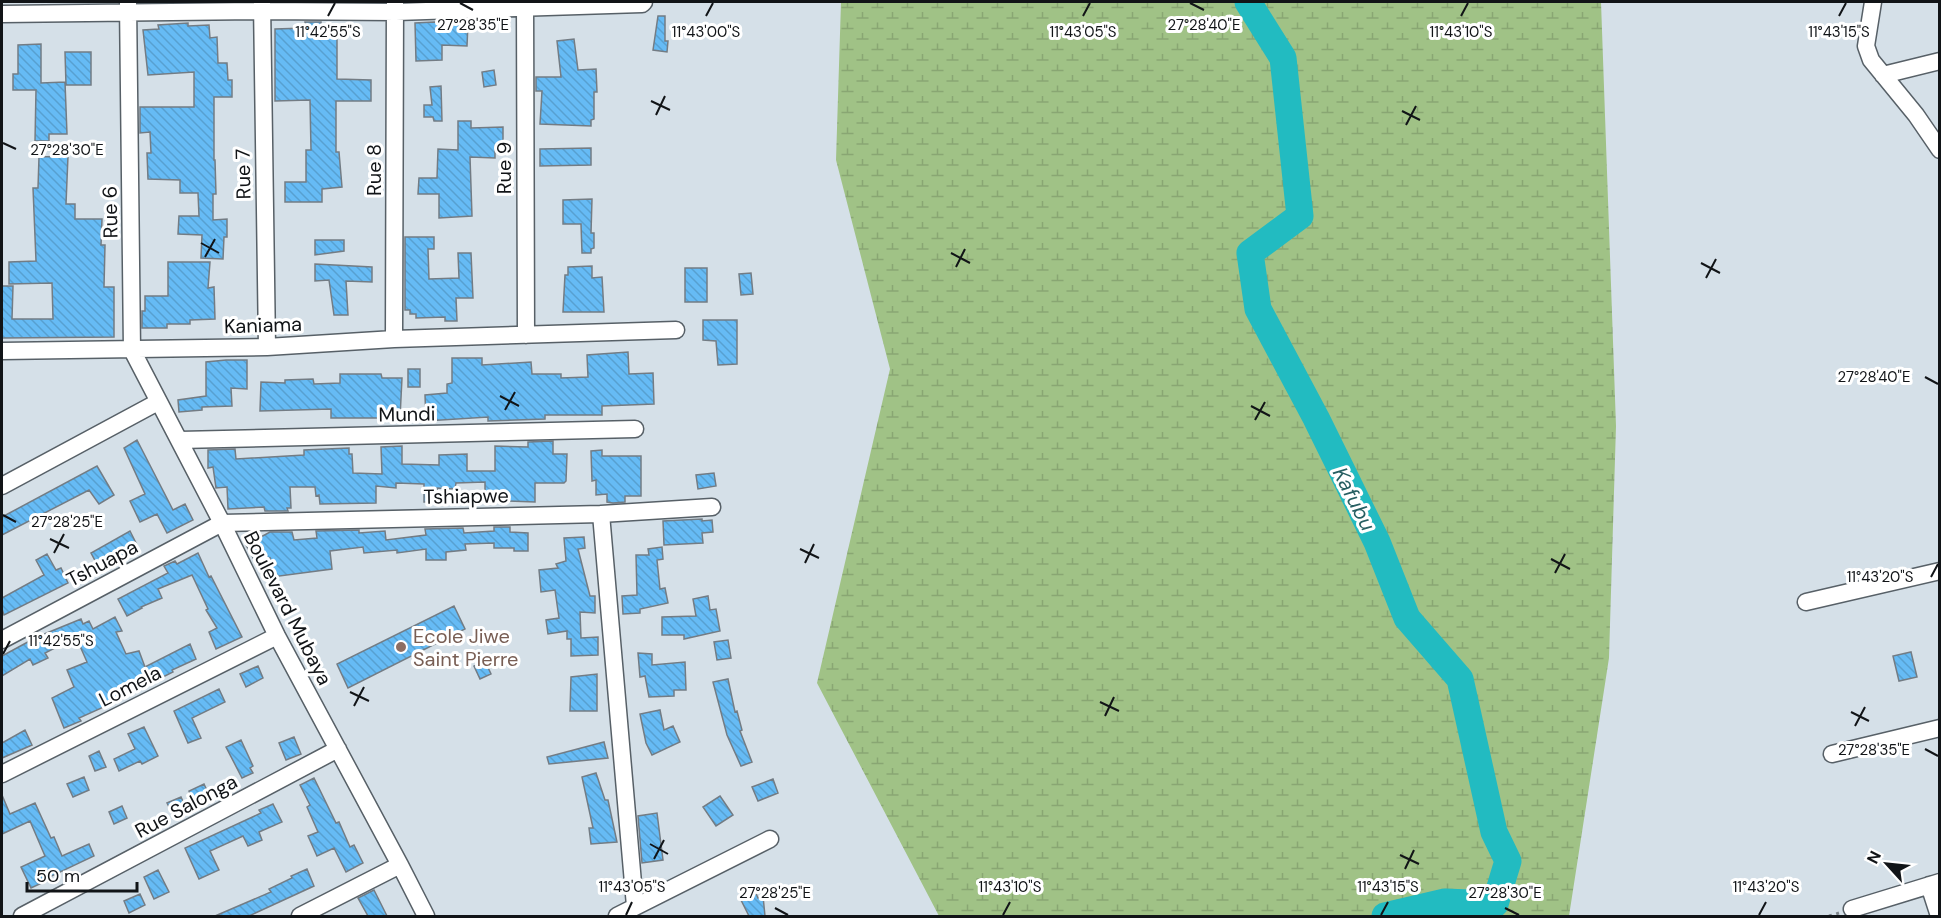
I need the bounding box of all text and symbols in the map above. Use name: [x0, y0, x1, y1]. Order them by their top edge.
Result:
text: 27°28'35"E: [437, 15, 509, 35]
text: 27°28'40"E: [1168, 15, 1240, 35]
text: 11°42'55"S: [295, 22, 361, 42]
text: 11°43'00"S: [672, 22, 741, 42]
text: 11°43'05"S: [1049, 22, 1117, 42]
text: 11°43'10"S: [1430, 22, 1493, 42]
text: 11°43'15"S: [1808, 22, 1870, 42]
text: 27°28'30"E: [30, 140, 104, 160]
street label: Rue 9: [491, 142, 517, 194]
street label: Rue 8: [361, 144, 387, 196]
street label: Rue 7: [230, 148, 256, 200]
street label: Rue 6: [97, 185, 123, 239]
street label: Kaniama: [224, 311, 302, 339]
text: 27°28'40"E: [1838, 367, 1910, 387]
street label: Mundi: [378, 401, 436, 427]
water label: Kafubu: [1326, 462, 1382, 536]
street label: Tshiapwe: [423, 482, 509, 510]
text: 27°28'25"E: [31, 512, 103, 532]
street label: Boulevard Mubaya: [238, 527, 338, 689]
street label: Tshuapa: [62, 533, 142, 593]
text: 11°43'20"S: [1847, 567, 1914, 587]
place label: Ecole Jiwe Saint Pierre: [413, 623, 518, 672]
text: 11°42'55"S: [28, 631, 94, 651]
marker: Ecole Jiwe Saint Pierre: [394, 640, 408, 654]
street label: Lomela: [94, 659, 166, 713]
text: 27°28'35"E: [1838, 740, 1910, 760]
street label: Rue Salonga: [130, 768, 242, 844]
north arrow: [1857, 834, 1917, 894]
text: N: [1862, 847, 1886, 867]
scale bar: [27, 855, 136, 893]
text: 50 m: [36, 864, 80, 888]
text: 11°43'05"S: [598, 877, 666, 897]
text: 11°43'10"S: [979, 877, 1042, 897]
text: 11°43'15"S: [1357, 877, 1419, 897]
text: 11°43'20"S: [1733, 877, 1800, 897]
text: 27°28'25"E: [739, 883, 811, 903]
text: 27°28'30"E: [1468, 883, 1542, 903]

